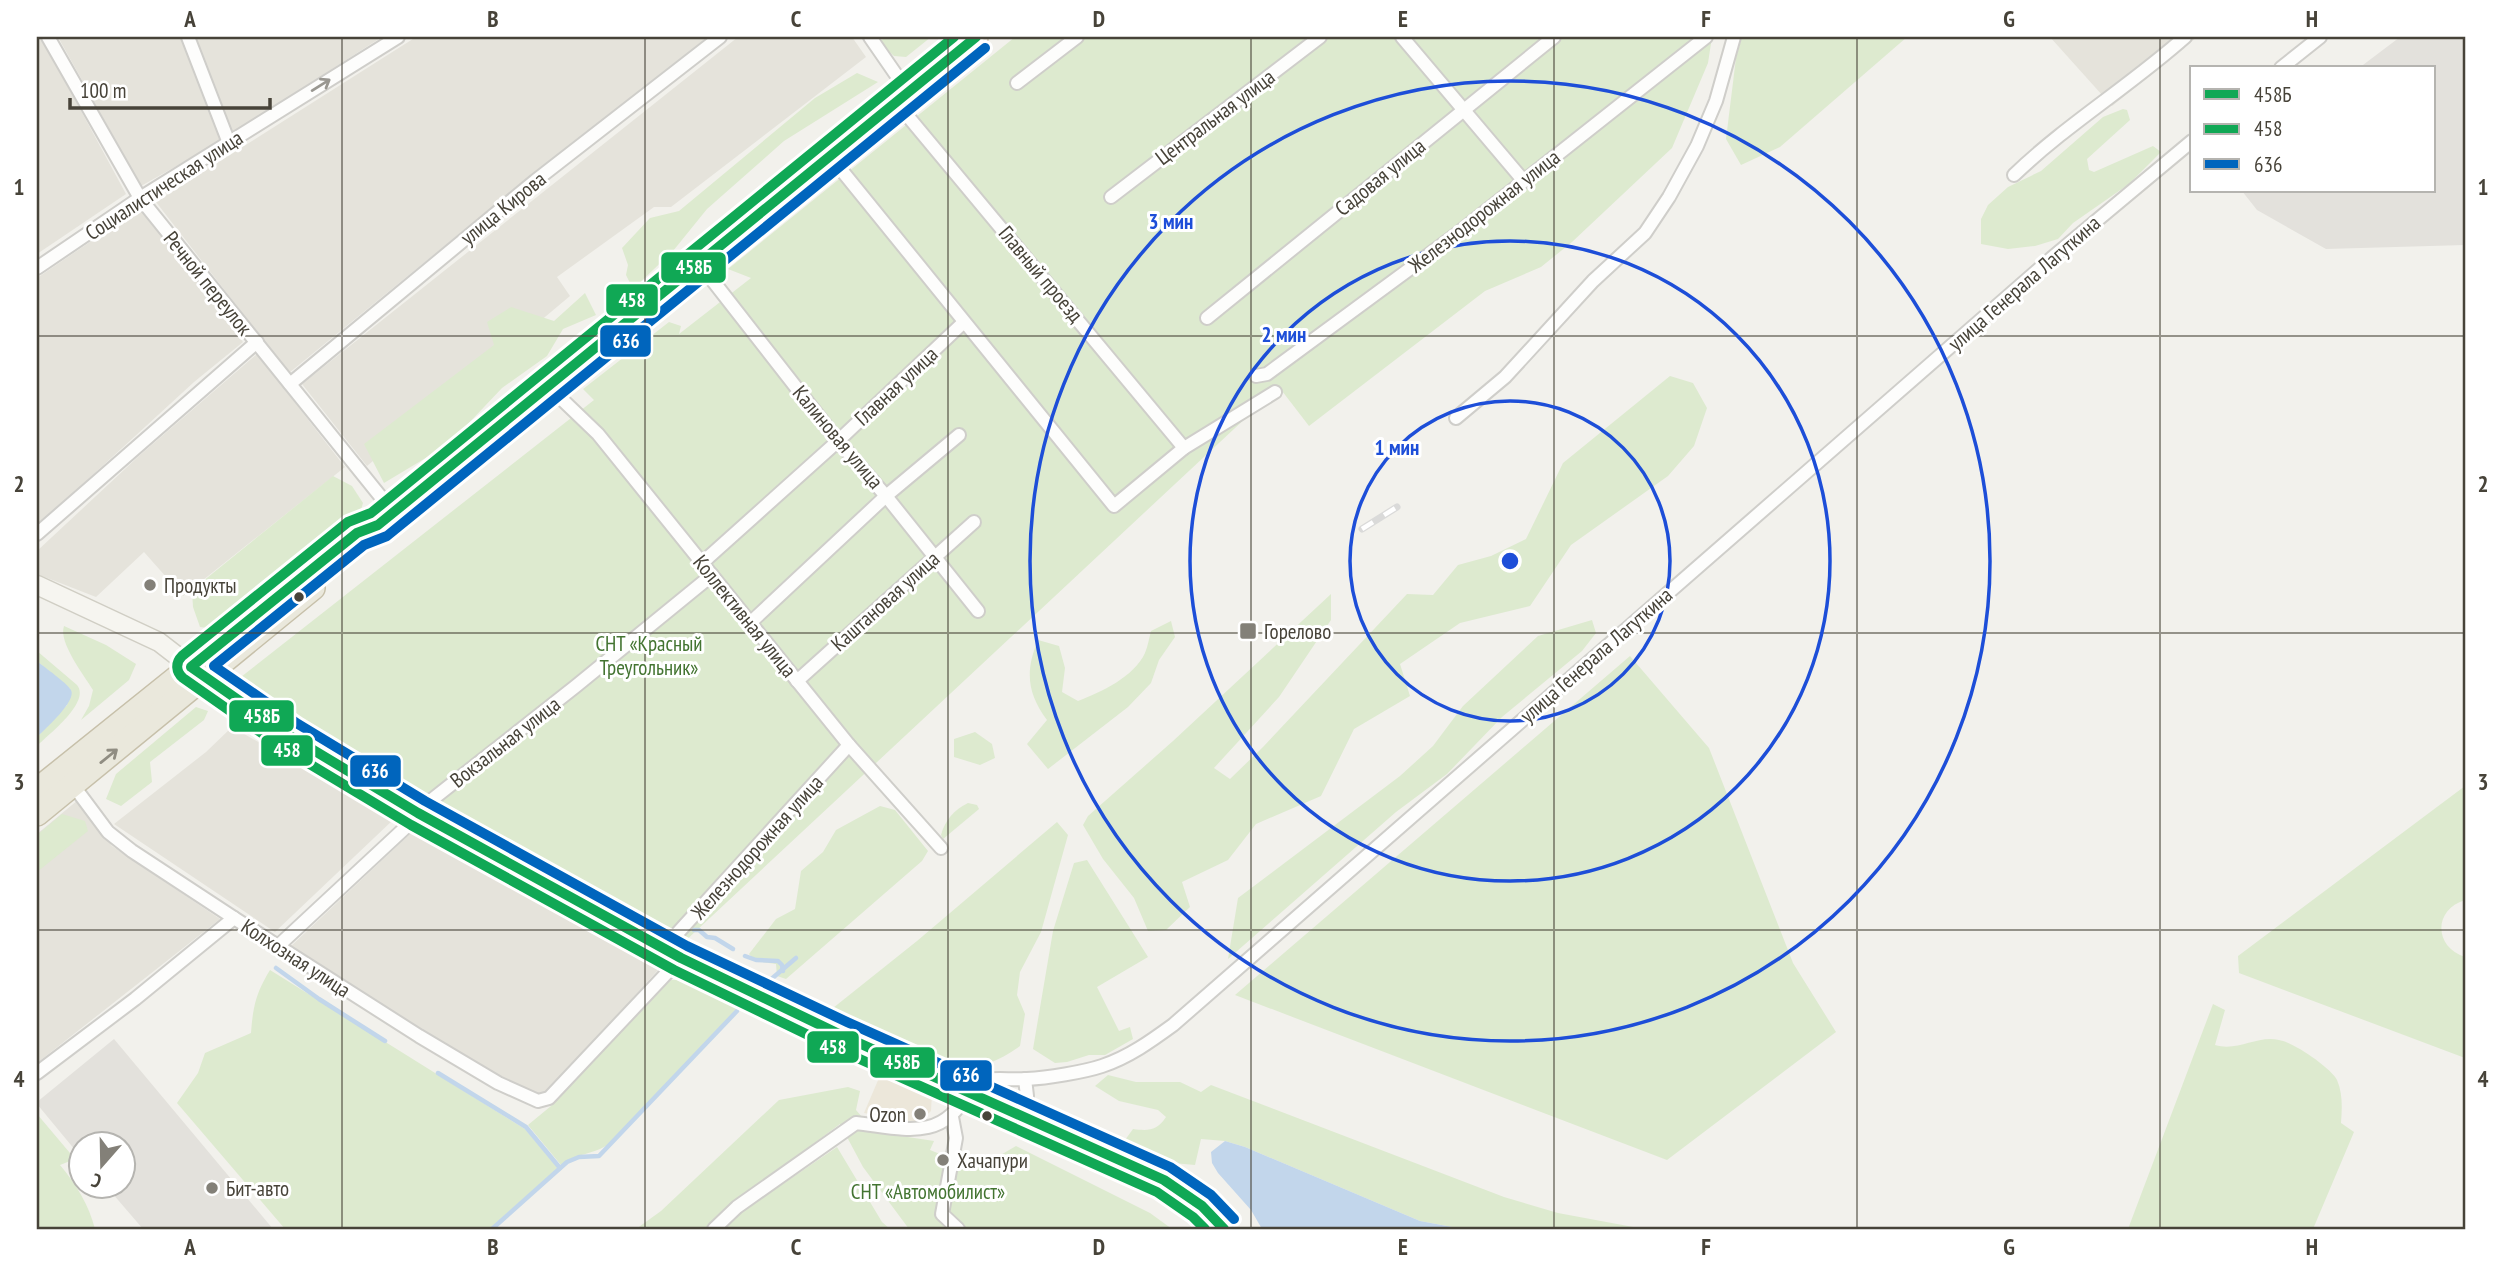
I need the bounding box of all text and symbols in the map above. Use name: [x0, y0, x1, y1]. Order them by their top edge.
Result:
text: A: [183, 4, 196, 33]
text: B: [487, 4, 499, 33]
text: C: [791, 4, 802, 33]
text: D: [1093, 4, 1105, 33]
text: E: [1398, 4, 1408, 33]
text: F: [1701, 4, 1711, 33]
text: G: [2003, 4, 2015, 33]
text: H: [2306, 4, 2318, 33]
street label: Центральная улица: [1150, 63, 1280, 171]
scale bar: [70, 66, 270, 110]
legend: [2190, 66, 2436, 192]
text: 100 m: [80, 77, 126, 104]
one-way arrow: [311, 78, 330, 93]
text: 458Б: [2254, 81, 2292, 108]
text: 458: [2254, 115, 2282, 142]
street label: Социалистическая улица: [80, 124, 248, 246]
street label: Садовая улица: [1329, 132, 1431, 222]
street label: Железнодорожная улица: [1402, 143, 1565, 279]
text: 636: [2254, 151, 2282, 178]
street label: улица Кирова: [455, 165, 551, 251]
text: 1: [14, 172, 25, 201]
text: 1: [2478, 172, 2489, 201]
text: 3 мин: [1149, 208, 1193, 235]
street label: улица Генерала Лагуткина: [1942, 209, 2106, 357]
street label: Главный проезд: [993, 220, 1089, 328]
street label: Речной переулок: [158, 225, 258, 341]
line badge: 458Б: [660, 251, 727, 284]
text: 458Б: [676, 255, 712, 279]
line badge: 458: [605, 283, 659, 317]
text: 458: [618, 288, 646, 312]
text: 2 мин: [1262, 321, 1306, 348]
line badge: 636: [599, 324, 652, 358]
text: 636: [612, 329, 640, 353]
street label: Главная улица: [849, 341, 943, 431]
street label: Калиновая улица: [787, 380, 889, 494]
text: 1 мин: [1375, 434, 1419, 461]
text: 2: [14, 469, 25, 498]
text: 2: [2478, 469, 2489, 498]
street label: Каштановая улица: [825, 545, 945, 657]
street label: Коллективная улица: [687, 549, 803, 683]
centre of rings: [1498, 549, 1522, 573]
place label: Продукты: [164, 572, 237, 599]
marker: Продукты: [142, 577, 158, 593]
street label: улица Генерала Лагуткина: [1514, 581, 1678, 729]
unlabelled marker: [292, 590, 306, 604]
place label: Горелово: [1264, 618, 1331, 645]
marker: Горелово: [1238, 621, 1258, 641]
park label: СНТ «Красный Треугольник»: [595, 630, 703, 681]
street label: Вокзальная улица: [445, 691, 565, 793]
line badge: 458Б: [228, 699, 295, 733]
text: 458Б: [244, 704, 280, 728]
line badge: 458: [260, 734, 314, 767]
text: 458: [273, 738, 301, 762]
one-way arrow: [99, 748, 117, 763]
line badge: 636: [349, 754, 402, 788]
text: 636: [361, 759, 389, 783]
text: 3: [14, 767, 25, 796]
text: 3: [2478, 767, 2489, 796]
street label: Железнодорожная улица: [684, 769, 829, 926]
street label: Колхозная улица: [236, 913, 356, 1003]
line badge: 458: [806, 1030, 860, 1064]
text: 458: [819, 1035, 847, 1059]
line badge: 458Б: [869, 1046, 936, 1079]
text: 458Б: [884, 1050, 920, 1074]
line badge: 636: [939, 1059, 993, 1092]
text: 636: [952, 1063, 980, 1087]
text: 4: [14, 1064, 25, 1093]
text: 4: [2478, 1064, 2489, 1093]
place label: Ozon: [869, 1101, 906, 1128]
marker: Ozon: [912, 1106, 928, 1122]
unlabelled marker: [980, 1109, 994, 1123]
north arrow: [66, 1130, 136, 1200]
place label: Хачапури: [957, 1147, 1028, 1174]
marker: Хачапури: [935, 1152, 951, 1168]
text: С: [88, 1168, 104, 1194]
place label: Бит-авто: [226, 1175, 289, 1202]
park label: СНТ «Автомобилист»: [851, 1178, 1005, 1205]
marker: Бит-авто: [204, 1180, 220, 1196]
text: A: [183, 1232, 196, 1261]
text: B: [487, 1232, 499, 1261]
text: C: [791, 1232, 802, 1261]
text: D: [1093, 1232, 1105, 1261]
text: E: [1398, 1232, 1408, 1261]
text: F: [1701, 1232, 1711, 1261]
text: G: [2003, 1232, 2015, 1261]
text: H: [2306, 1232, 2318, 1261]

